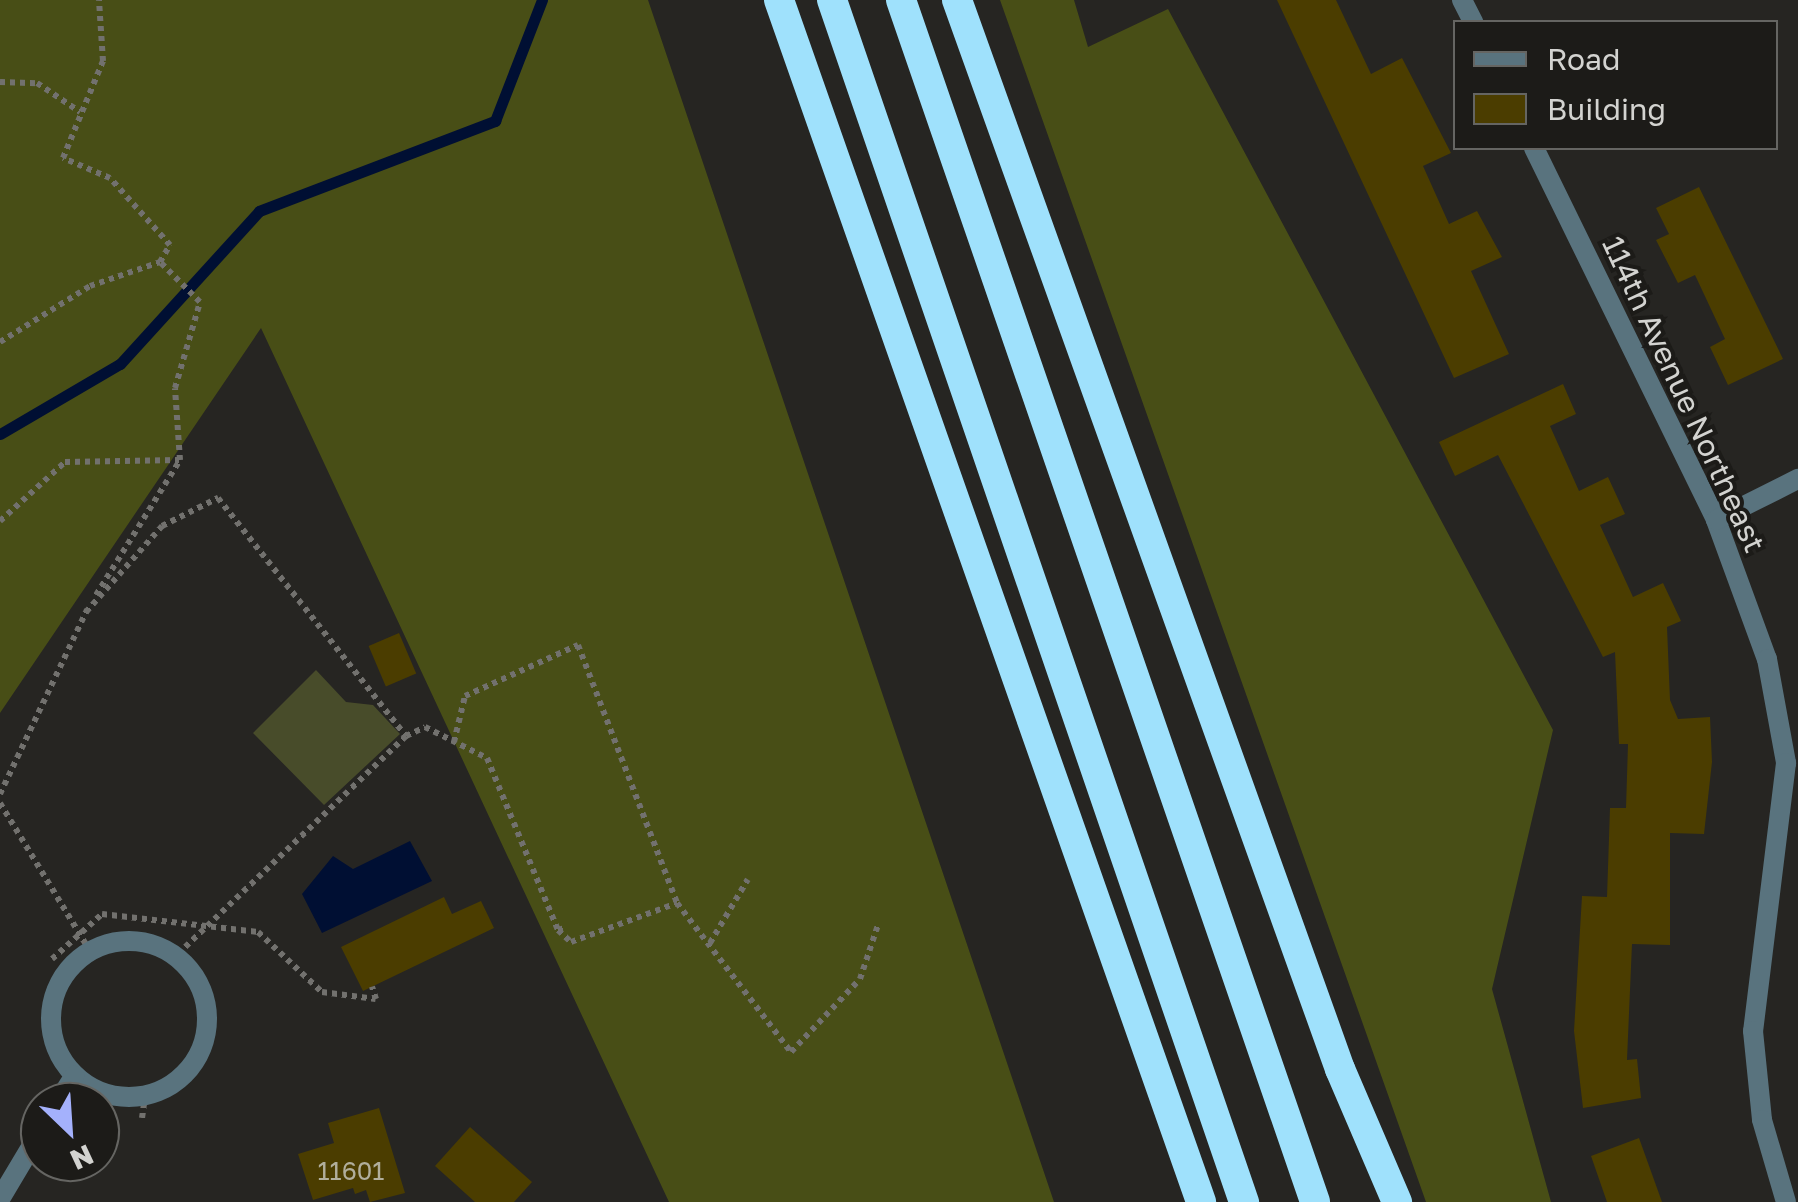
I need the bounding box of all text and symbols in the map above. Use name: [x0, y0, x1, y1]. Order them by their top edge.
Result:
legend: [1453, 20, 1778, 150]
text: Road: [1547, 41, 1621, 77]
text: Building: [1547, 91, 1666, 127]
street label: 114th Avenue Northeast: [1595, 230, 1773, 558]
north arrow: [20, 1082, 120, 1182]
text: N: [65, 1138, 99, 1177]
house number: 11601: [318, 1156, 384, 1186]

